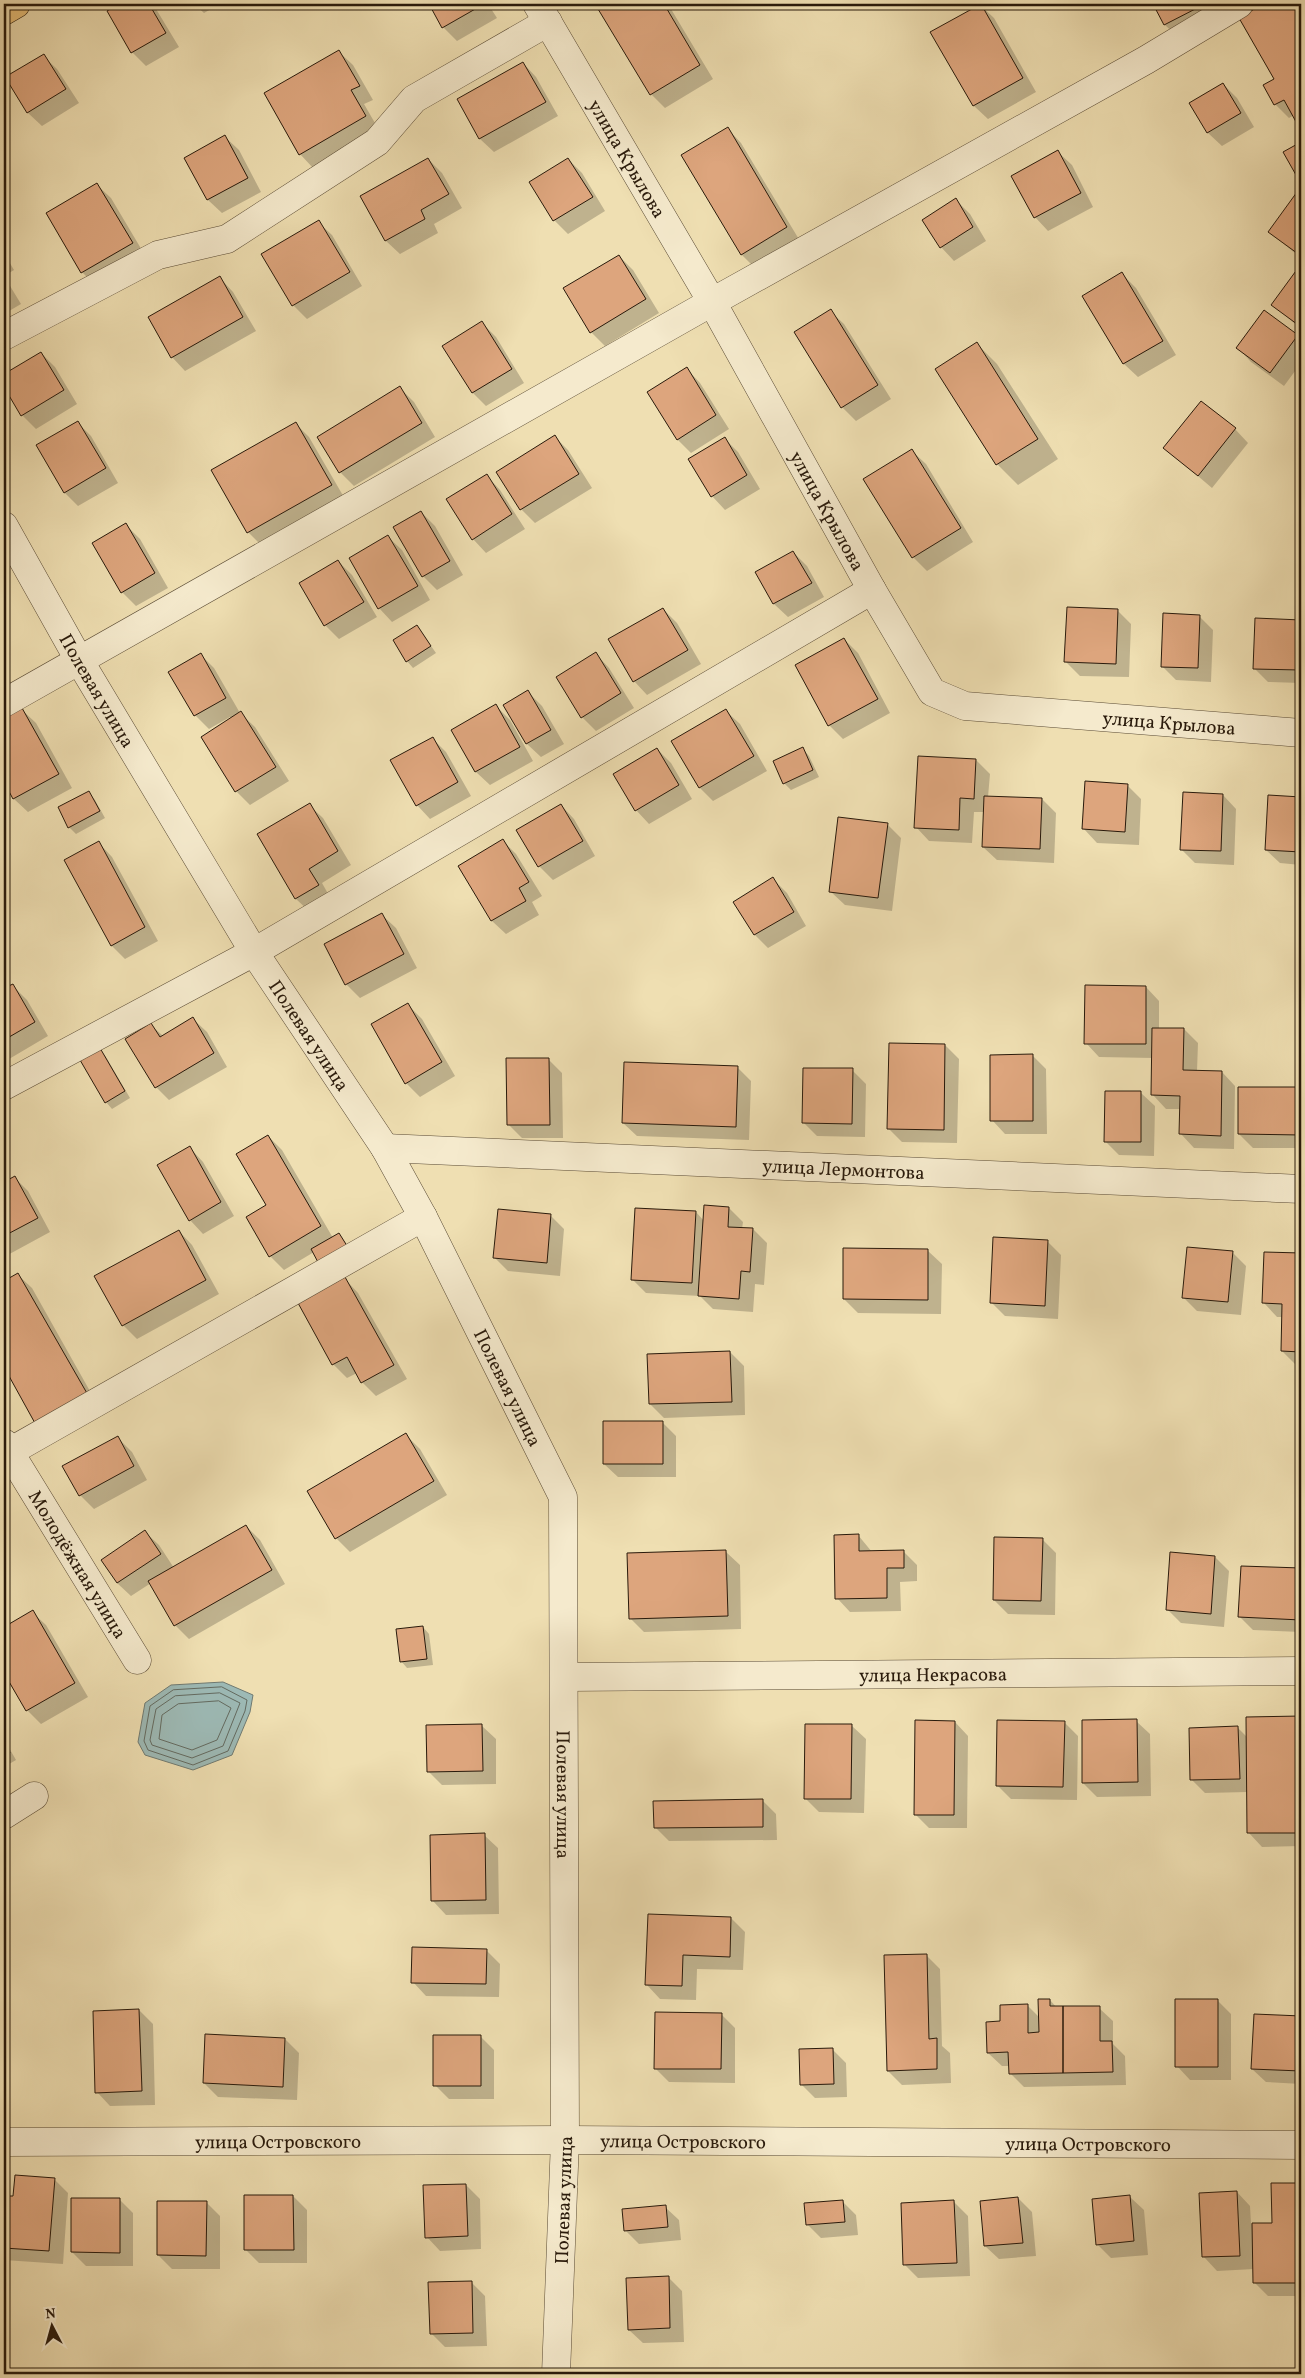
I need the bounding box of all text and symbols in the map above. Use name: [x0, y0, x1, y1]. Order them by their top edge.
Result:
street label: улица Крылова: [581, 95, 671, 224]
street label: улица Крылова: [782, 447, 870, 576]
street label: Полевая улица: [52, 629, 140, 753]
street label: улица Крылова: [1101, 706, 1237, 743]
street label: Полевая улица: [261, 976, 355, 1097]
street label: улица Лермонтова: [762, 1154, 925, 1187]
street label: Полевая улица: [466, 1325, 547, 1452]
street label: Молодёжная улица: [21, 1486, 132, 1644]
street label: улица Некрасова: [859, 1662, 1007, 1690]
street label: Полевая улица: [549, 1730, 575, 1859]
street label: улица Островского: [600, 2129, 766, 2156]
street label: улица Островского: [195, 2130, 361, 2156]
street label: улица Островского: [1005, 2132, 1171, 2159]
street label: Полевая улица: [550, 2135, 580, 2265]
north arrow: [28, 2300, 78, 2350]
text: N: [45, 2305, 57, 2325]

